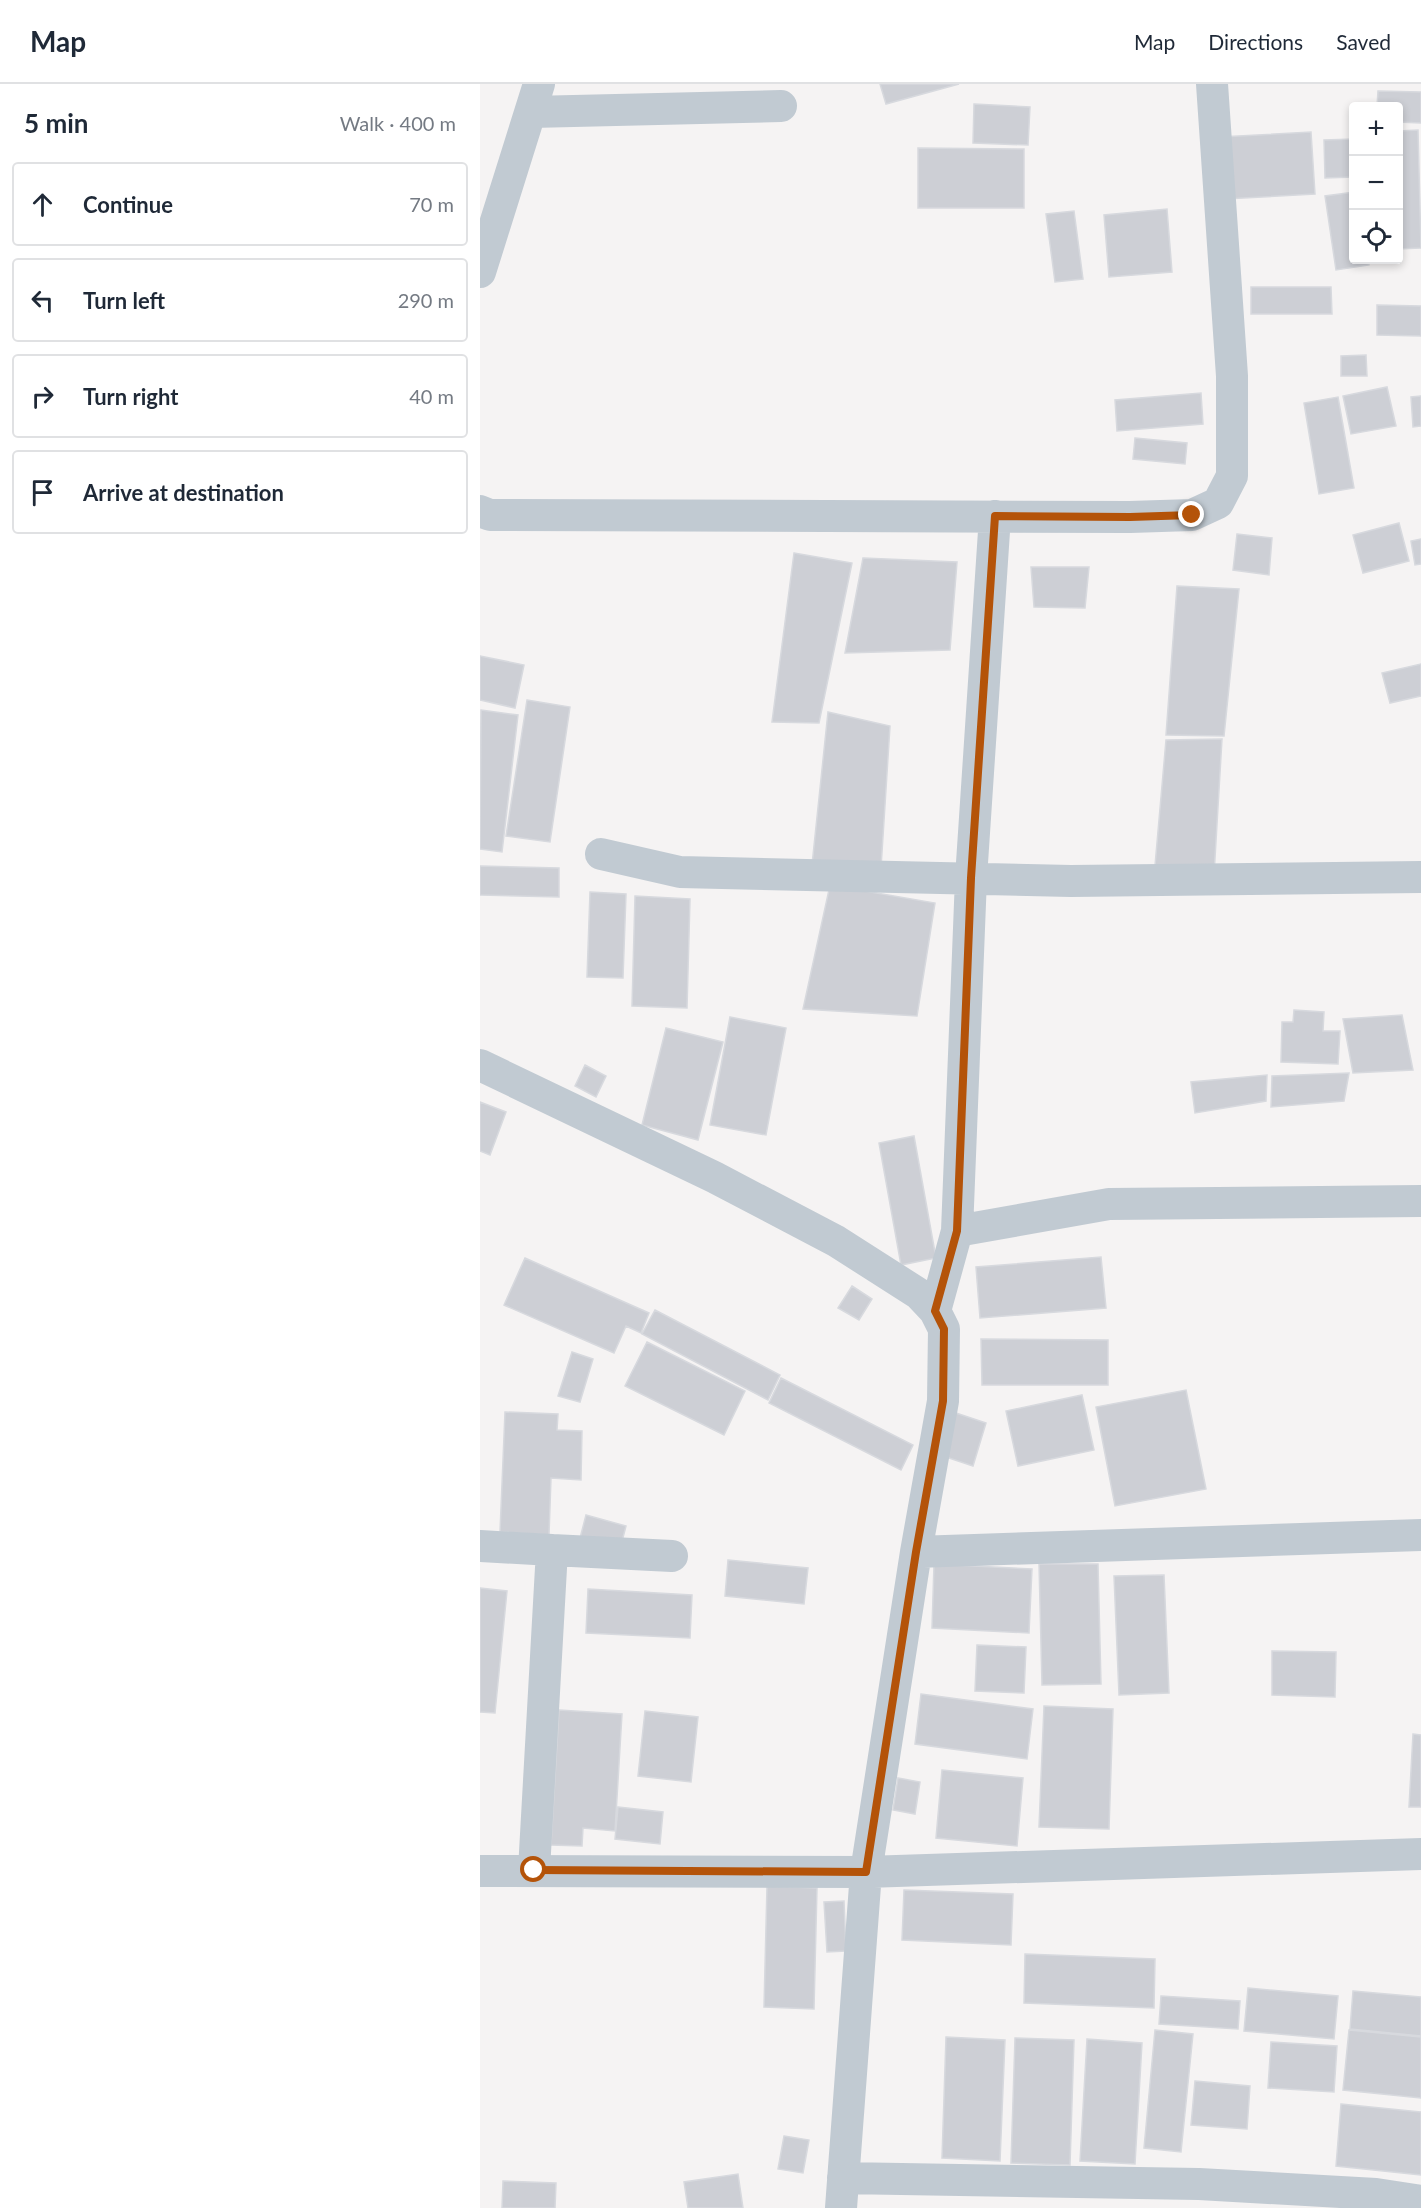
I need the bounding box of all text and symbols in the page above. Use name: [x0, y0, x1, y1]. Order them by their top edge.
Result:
text: Map: [30, 24, 86, 58]
text: Map: [1134, 29, 1175, 54]
text: Directions: [1208, 29, 1303, 54]
text: Saved: [1336, 29, 1391, 54]
map controls: [1349, 102, 1403, 264]
button: +: [1349, 102, 1403, 156]
text: 5 min: [24, 107, 88, 139]
text: Walk · 400 m: [340, 111, 456, 135]
button: −: [1349, 156, 1403, 210]
icon: ahead: [26, 188, 59, 221]
text: Continue: [83, 191, 173, 218]
text: 70 m: [409, 192, 454, 216]
button: locate: [1349, 210, 1403, 264]
icon: left: [26, 284, 59, 317]
text: Turn left: [83, 287, 165, 314]
text: 290 m: [398, 288, 454, 312]
icon: right: [26, 380, 59, 413]
text: Turn right: [83, 383, 178, 410]
text: 40 m: [409, 384, 454, 408]
icon: arrive: [26, 476, 59, 509]
text: Arrive at destination: [83, 479, 284, 506]
route end: [1178, 501, 1204, 527]
route start: [520, 1856, 546, 1882]

